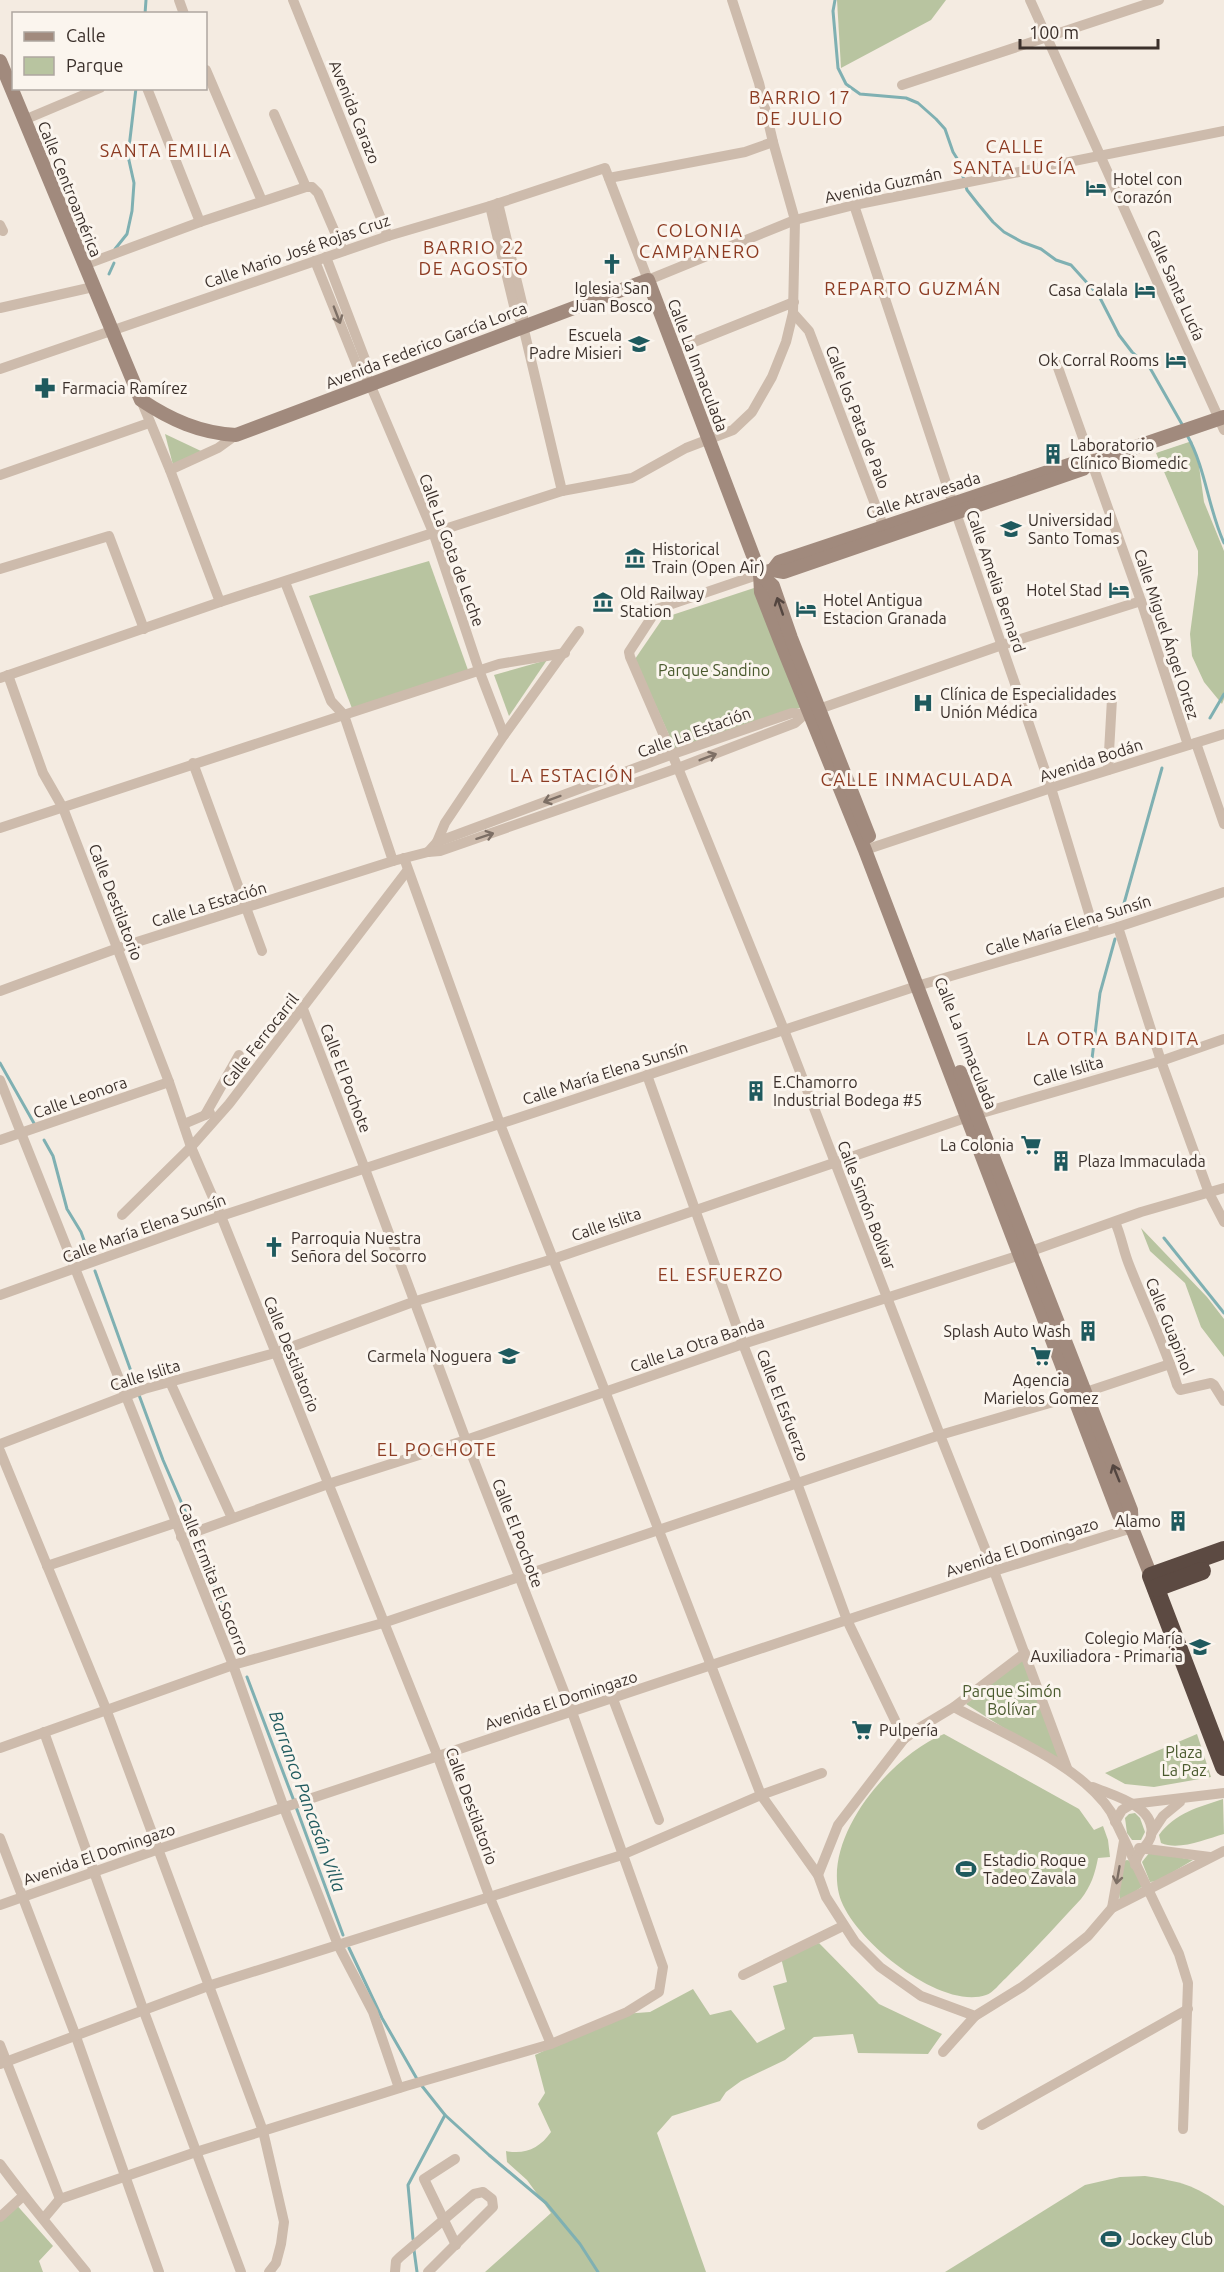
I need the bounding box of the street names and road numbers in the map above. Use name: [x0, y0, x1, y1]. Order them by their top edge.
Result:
street label: Avenida Carazo: [326, 58, 384, 166]
street label: Calle Centroamérica: [35, 118, 105, 260]
street label: Avenida Guzmán: [823, 164, 943, 206]
street label: Calle Mario José Rojas Cruz: [202, 211, 392, 291]
street label: Calle Santa Lucía: [1143, 227, 1209, 343]
street label: Calle La Inmaculada: [664, 296, 732, 434]
street label: Avenida Federico García Lorca: [323, 298, 529, 392]
street label: Calle los Pata de Palo: [822, 343, 894, 491]
street label: Calle Atravesada: [864, 468, 982, 522]
street label: Calle La Gota de Leche: [416, 471, 488, 629]
street label: Calle Amelia Bernard: [963, 507, 1029, 655]
street label: Calle Miguel Ángel Ortez: [1131, 546, 1205, 721]
street label: Calle La Estación: [635, 703, 753, 761]
street label: Avenida Bodán: [1037, 735, 1145, 785]
street label: Calle Destilatorio: [85, 841, 147, 963]
street label: Calle La Estación: [149, 878, 269, 930]
street label: Calle María Elena Sunsín: [983, 891, 1153, 959]
street label: Calle La Inmaculada: [931, 974, 1001, 1112]
street label: Calle Ferrocarril: [218, 990, 302, 1090]
street label: Calle El Pochote: [317, 1021, 375, 1135]
street label: Calle María Elena Sunsín: [520, 1038, 690, 1108]
street label: Calle Islita: [1031, 1052, 1105, 1090]
street label: Calle Leonora: [31, 1073, 129, 1121]
street label: Calle Simón Bolívar: [834, 1138, 900, 1272]
street label: Calle María Elena Sunsín: [60, 1190, 228, 1266]
street label: Calle Islita: [569, 1204, 643, 1244]
street label: Calle Guapinol: [1142, 1275, 1198, 1377]
street label: Calle Destilatorio: [261, 1293, 323, 1415]
street label: Calle La Otra Banda: [628, 1313, 766, 1375]
street label: Calle El Esfuerzo: [753, 1347, 813, 1463]
street label: Calle Islita: [108, 1356, 182, 1394]
street label: Calle El Pochote: [489, 1476, 547, 1590]
street label: Calle Ermita El Socorro: [175, 1500, 253, 1658]
street label: Avenida El Domingazo: [943, 1514, 1101, 1580]
street label: Avenida El Domingazo: [482, 1667, 640, 1733]
street label: Calle Destilatorio: [442, 1745, 502, 1867]
street label: Avenida El Domingazo: [21, 1820, 177, 1888]

